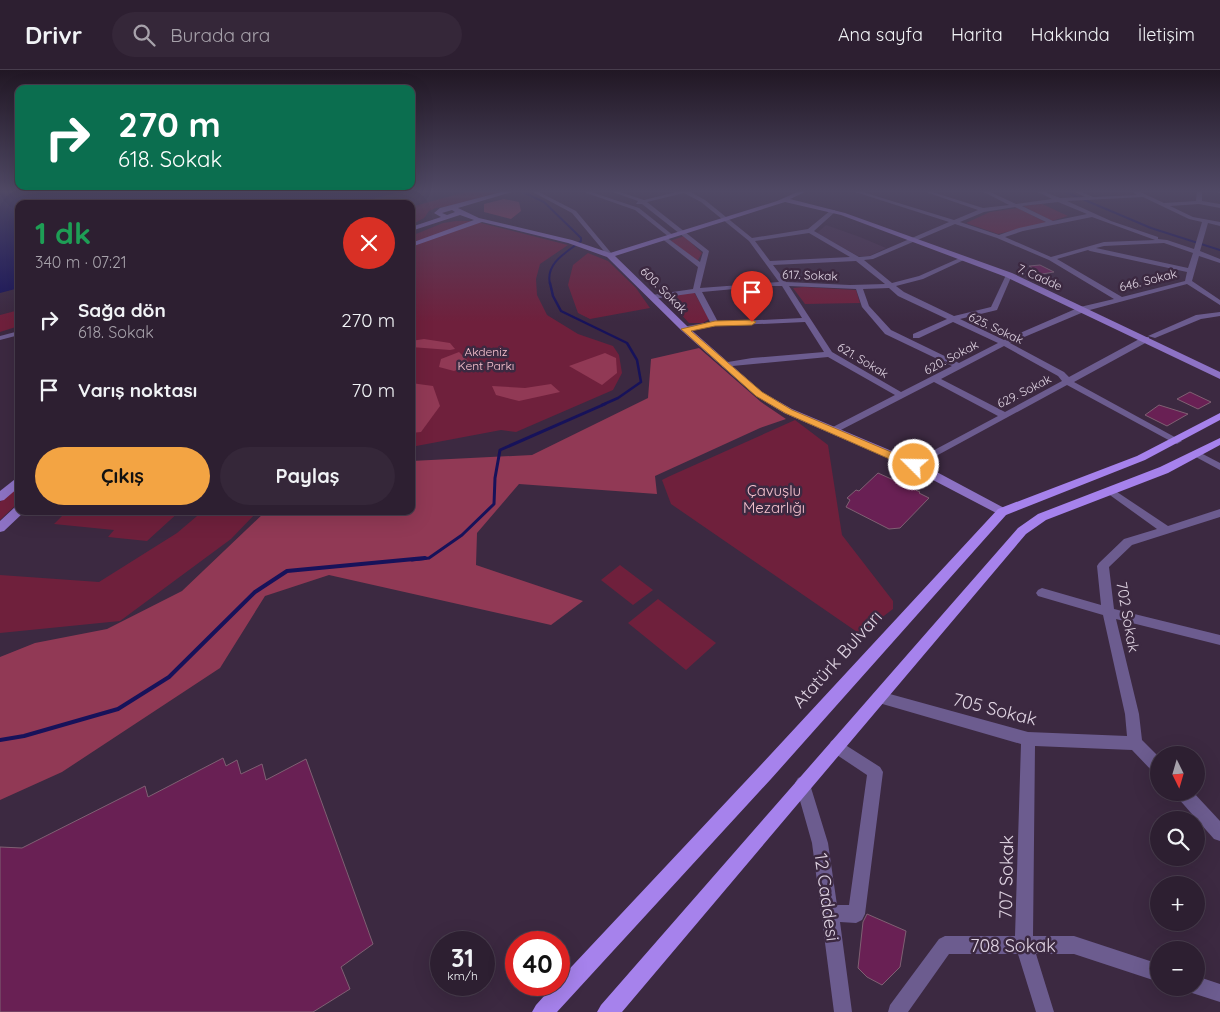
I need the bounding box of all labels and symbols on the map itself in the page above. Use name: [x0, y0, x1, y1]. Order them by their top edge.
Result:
street label: 7. Cadde: [1015, 261, 1065, 294]
street label: 600. Sokak: [637, 263, 691, 317]
street label: 646. Sokak: [1118, 266, 1178, 294]
street label: 617. Sokak: [782, 267, 838, 283]
pin: [731, 271, 773, 322]
street label: 625. Sokak: [966, 309, 1026, 347]
street label: 620. Sokak: [921, 336, 981, 378]
street label: 621. Sokak: [835, 339, 891, 381]
park label: Akdeniz Kent Parkı: [458, 344, 514, 373]
street label: 629. Sokak: [994, 371, 1054, 411]
position arrow: [887, 438, 939, 490]
park label: Çavuşlu Mezarlığı: [743, 481, 805, 517]
street label: 702 Sokak: [1112, 580, 1144, 654]
street label: Atatürk Bulvarı: [787, 606, 887, 712]
street label: 705 Sokak: [951, 687, 1039, 731]
north arrow: [1150, 746, 1205, 801]
street label: 707 Sokak: [994, 835, 1018, 919]
street label: 12 Caddesi: [809, 852, 845, 942]
speed limit sign: 40: [505, 931, 570, 996]
street label: 708 Sokak: [970, 934, 1056, 957]

